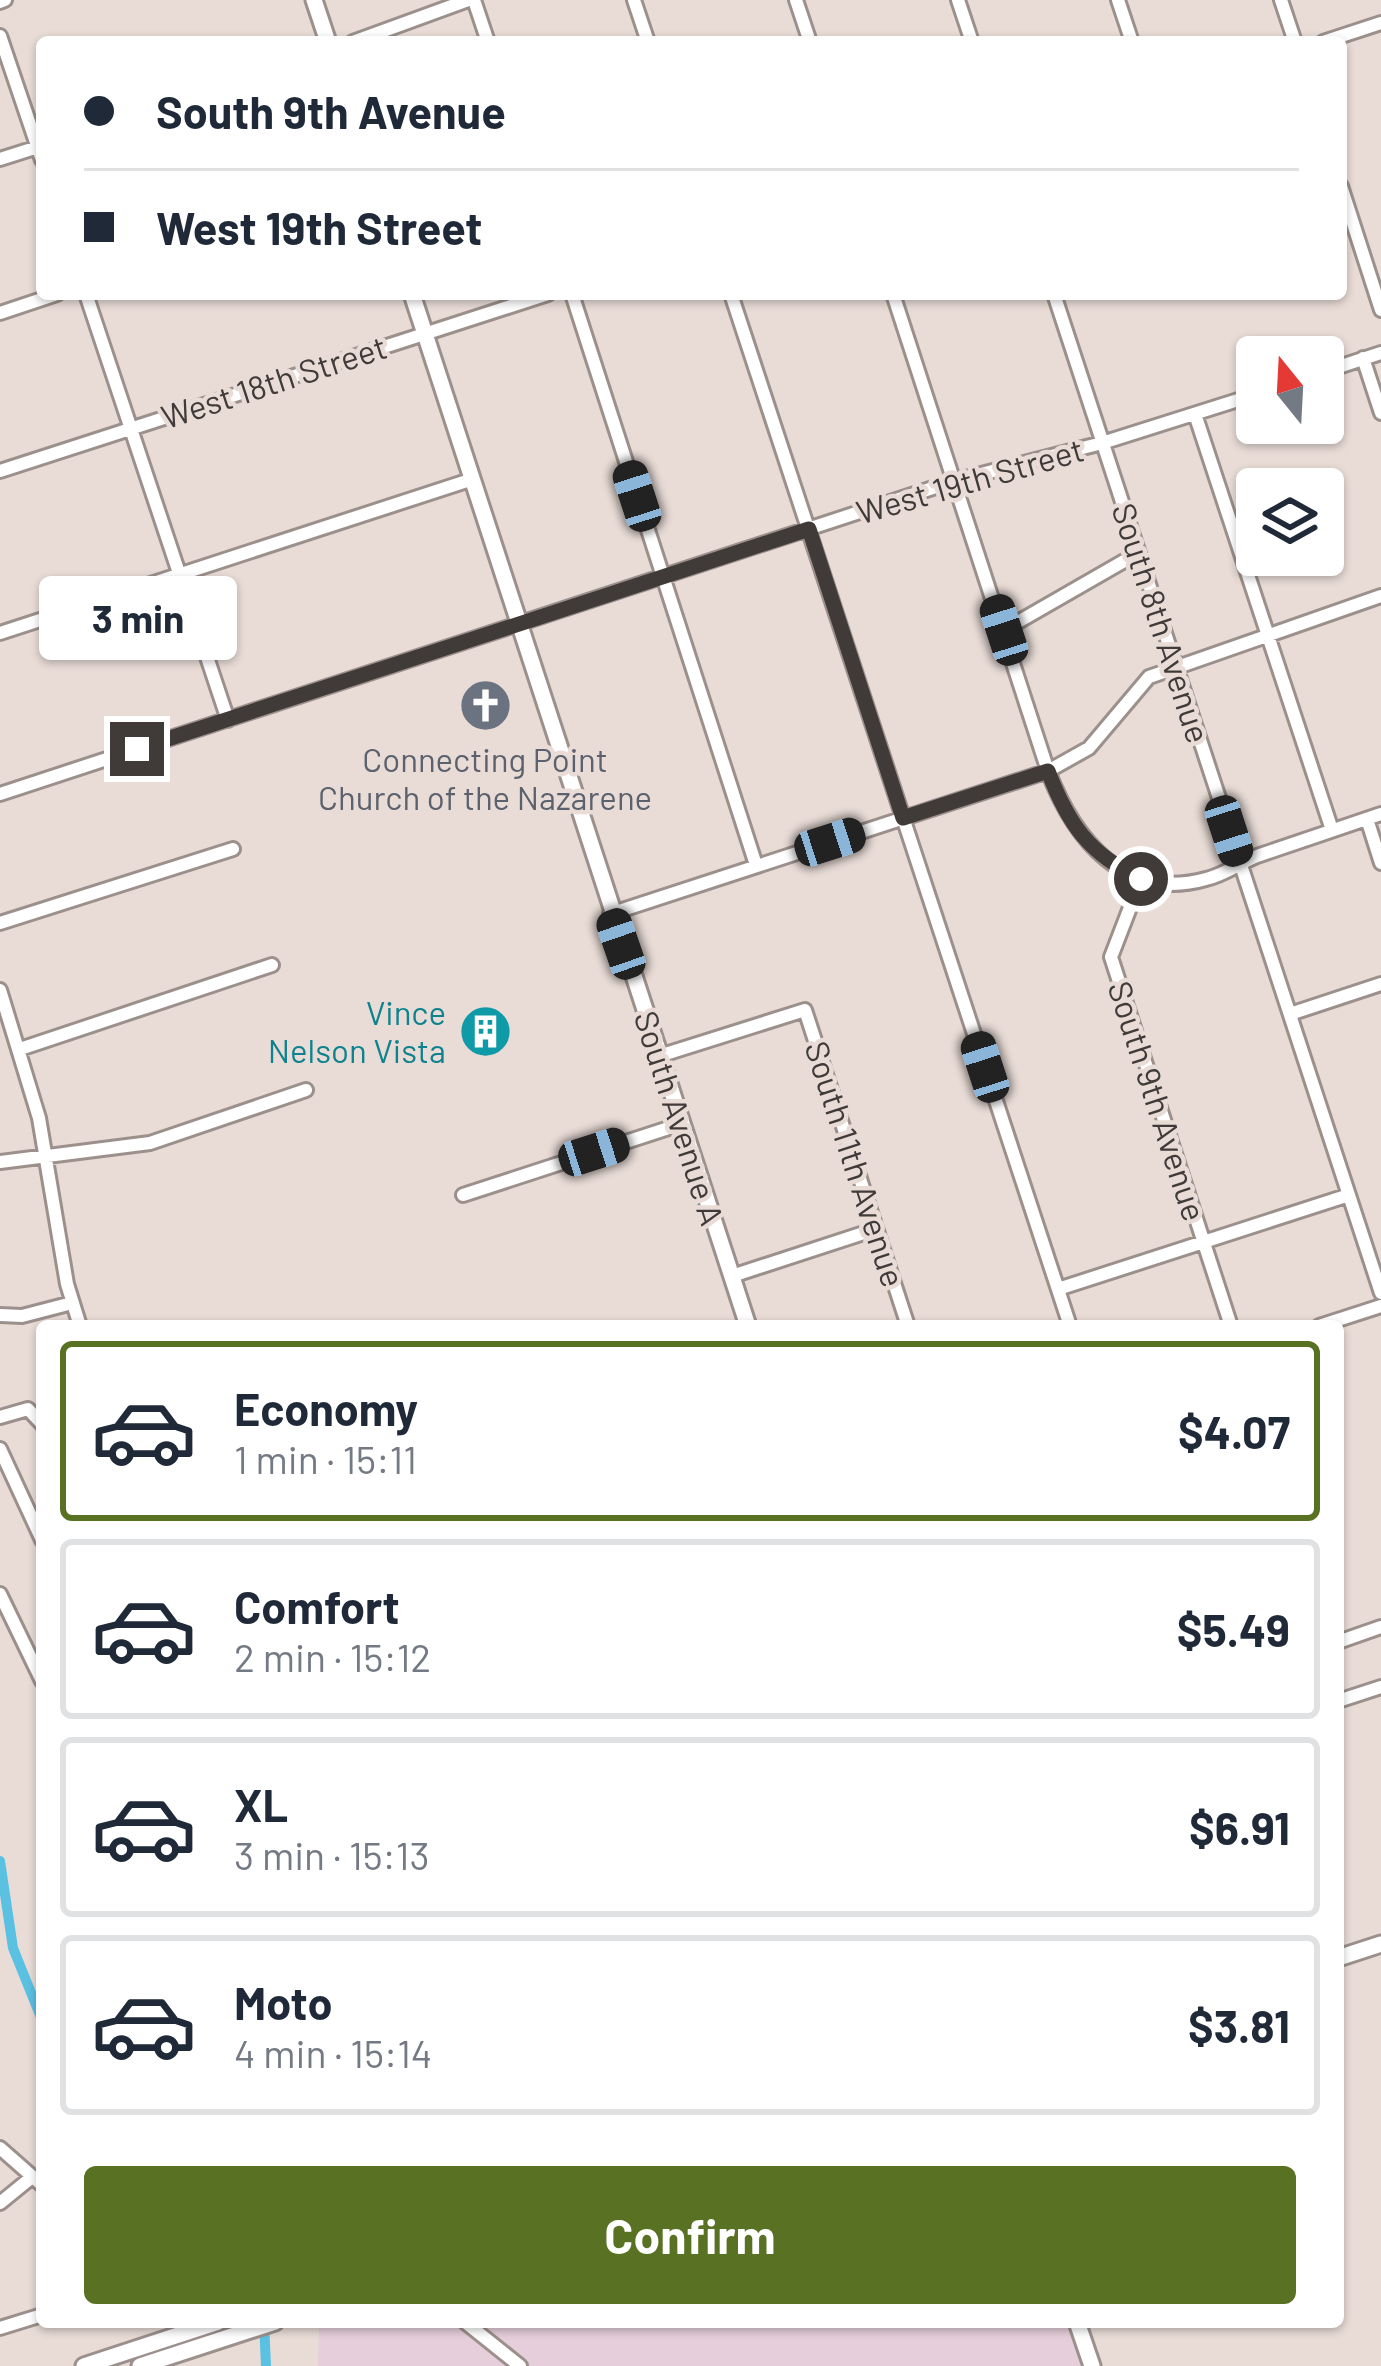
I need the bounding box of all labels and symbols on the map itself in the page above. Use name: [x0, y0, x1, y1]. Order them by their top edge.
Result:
street label: West 18th Street: [156, 326, 391, 436]
north arrow: [1236, 336, 1344, 444]
street label: West 19th Street: [852, 429, 1088, 532]
car: [609, 456, 665, 536]
street label: South 8th Avenue: [1104, 498, 1220, 748]
callout: 3 min: [38, 575, 236, 659]
car: [976, 590, 1032, 670]
church icon: Connecting Point Church of the Nazarene: [457, 678, 513, 734]
route end: [110, 722, 164, 776]
place label: Connecting Point Church of the Nazarene: [318, 739, 652, 817]
car: [1201, 791, 1257, 871]
car: [790, 814, 870, 870]
route start: [1114, 852, 1168, 906]
car: [592, 904, 650, 984]
street label: South 9th Avenue: [1100, 976, 1216, 1226]
place label: Vince Nelson Vista: [268, 992, 446, 1070]
building icon: Vince Nelson Vista: [457, 1004, 513, 1060]
street label: South Avenue A: [626, 1006, 733, 1230]
car: [957, 1027, 1013, 1107]
street label: South 11th Avenue: [797, 1036, 914, 1292]
car: [554, 1124, 634, 1180]

